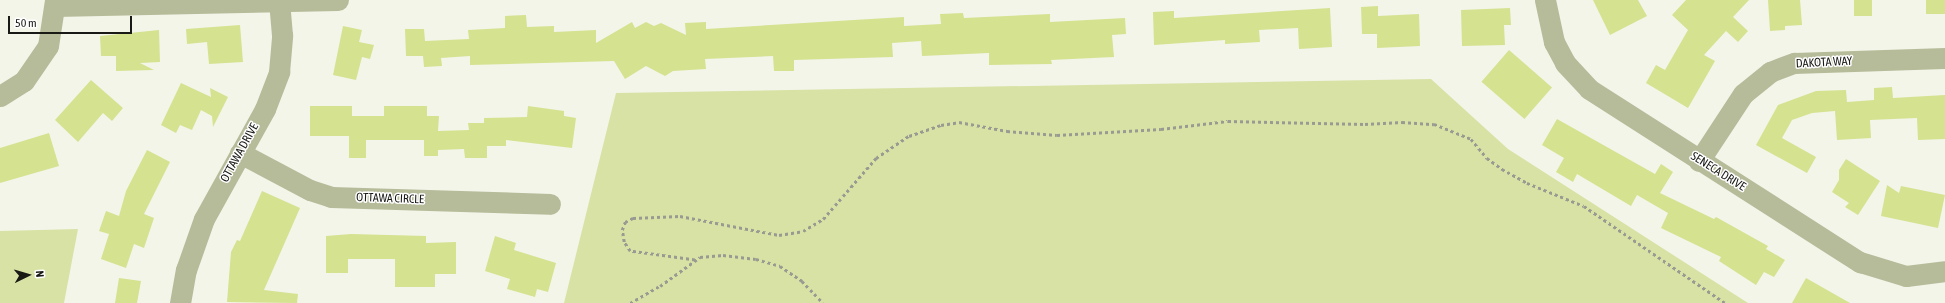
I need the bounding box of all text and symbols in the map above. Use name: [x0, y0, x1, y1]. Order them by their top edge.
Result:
scale bar: [10, 8, 134, 34]
text: 50 m: [15, 16, 37, 30]
street label: DAKOTA WAY: [1796, 54, 1852, 72]
street label: OTTAWA DRIVE: [218, 121, 262, 185]
street label: SENECA DRIVE: [1688, 149, 1748, 195]
street label: OTTAWA CIRCLE: [356, 191, 424, 207]
north arrow: [8, 255, 48, 295]
text: N: [34, 270, 46, 278]

